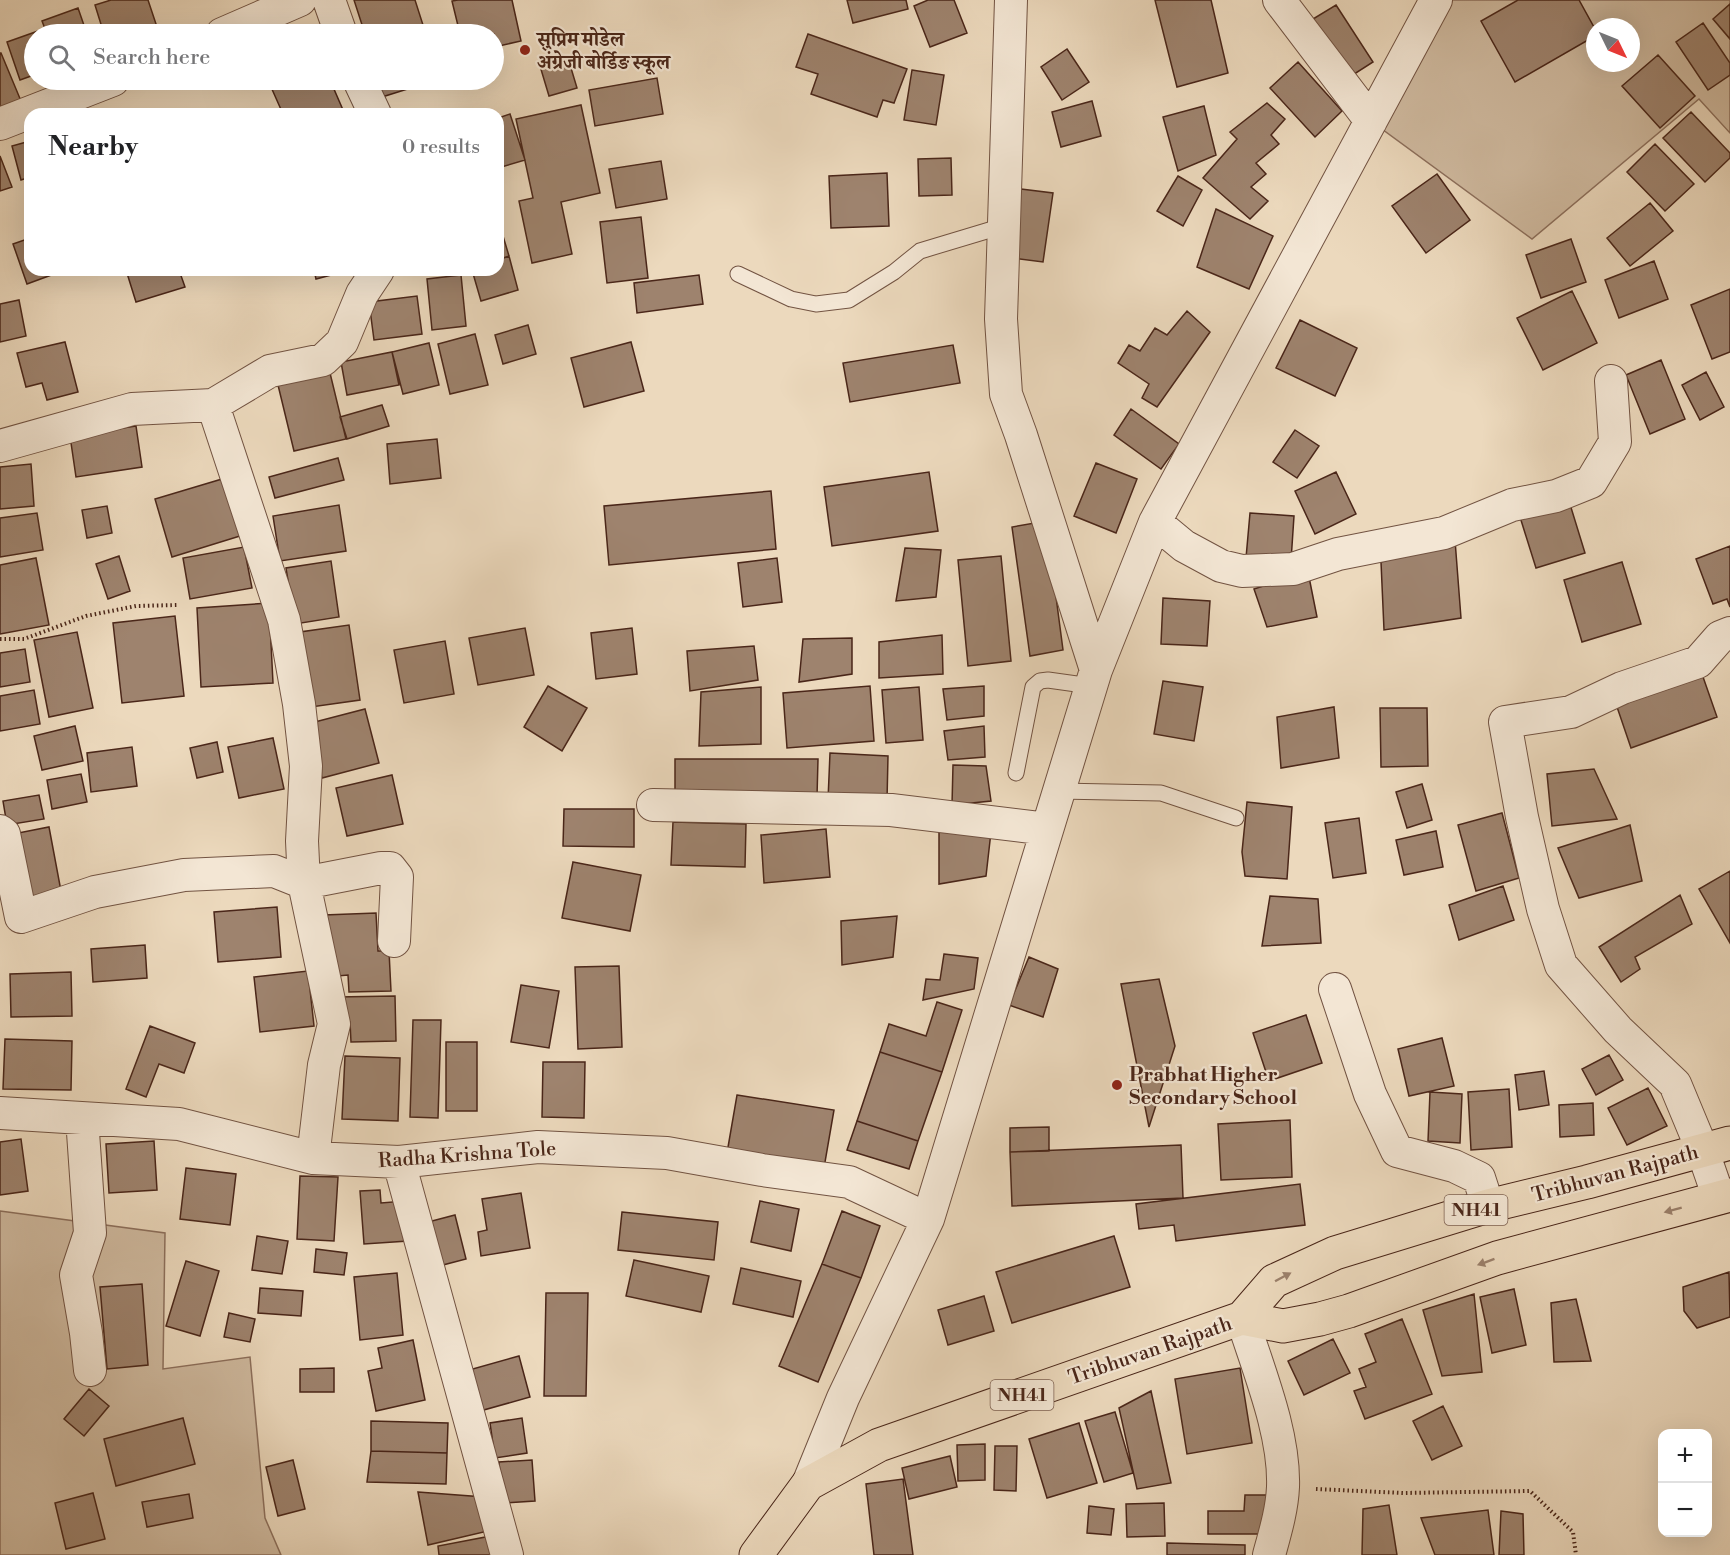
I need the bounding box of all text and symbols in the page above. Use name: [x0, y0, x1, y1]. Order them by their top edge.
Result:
north arrow: [1586, 18, 1640, 72]
search box: [24, 24, 504, 90]
place label: सुप्रिम मोडेल अंग्रेजी बोर्डिङ स्कूल: [535, 27, 672, 76]
icon: search: [45, 41, 78, 74]
marker: सुप्रिम मोडेल अंग्रेजी बोर्डिङ स्कूल: [518, 43, 532, 57]
text: Search here: [93, 44, 210, 71]
text: Nearby: [48, 131, 138, 163]
text: 0 results: [402, 135, 480, 160]
place label: Prabhat Higher Secondary School: [1129, 1063, 1298, 1111]
marker: Prabhat Higher Secondary School: [1110, 1078, 1124, 1092]
street label: Radha Krishna Tole: [377, 1137, 557, 1174]
street label: Tribhuvan Rajpath: [1529, 1140, 1701, 1209]
road number: NH41: [1444, 1195, 1508, 1225]
one-way arrow: [1664, 1206, 1682, 1215]
one-way arrow: [1477, 1258, 1495, 1268]
one-way arrow: [1274, 1272, 1291, 1282]
street label: Tribhuvan Rajpath: [1065, 1312, 1236, 1391]
road number: NH41: [990, 1380, 1054, 1410]
map controls: [1658, 1429, 1712, 1537]
button: +: [1658, 1429, 1712, 1483]
button: −: [1658, 1483, 1712, 1537]

